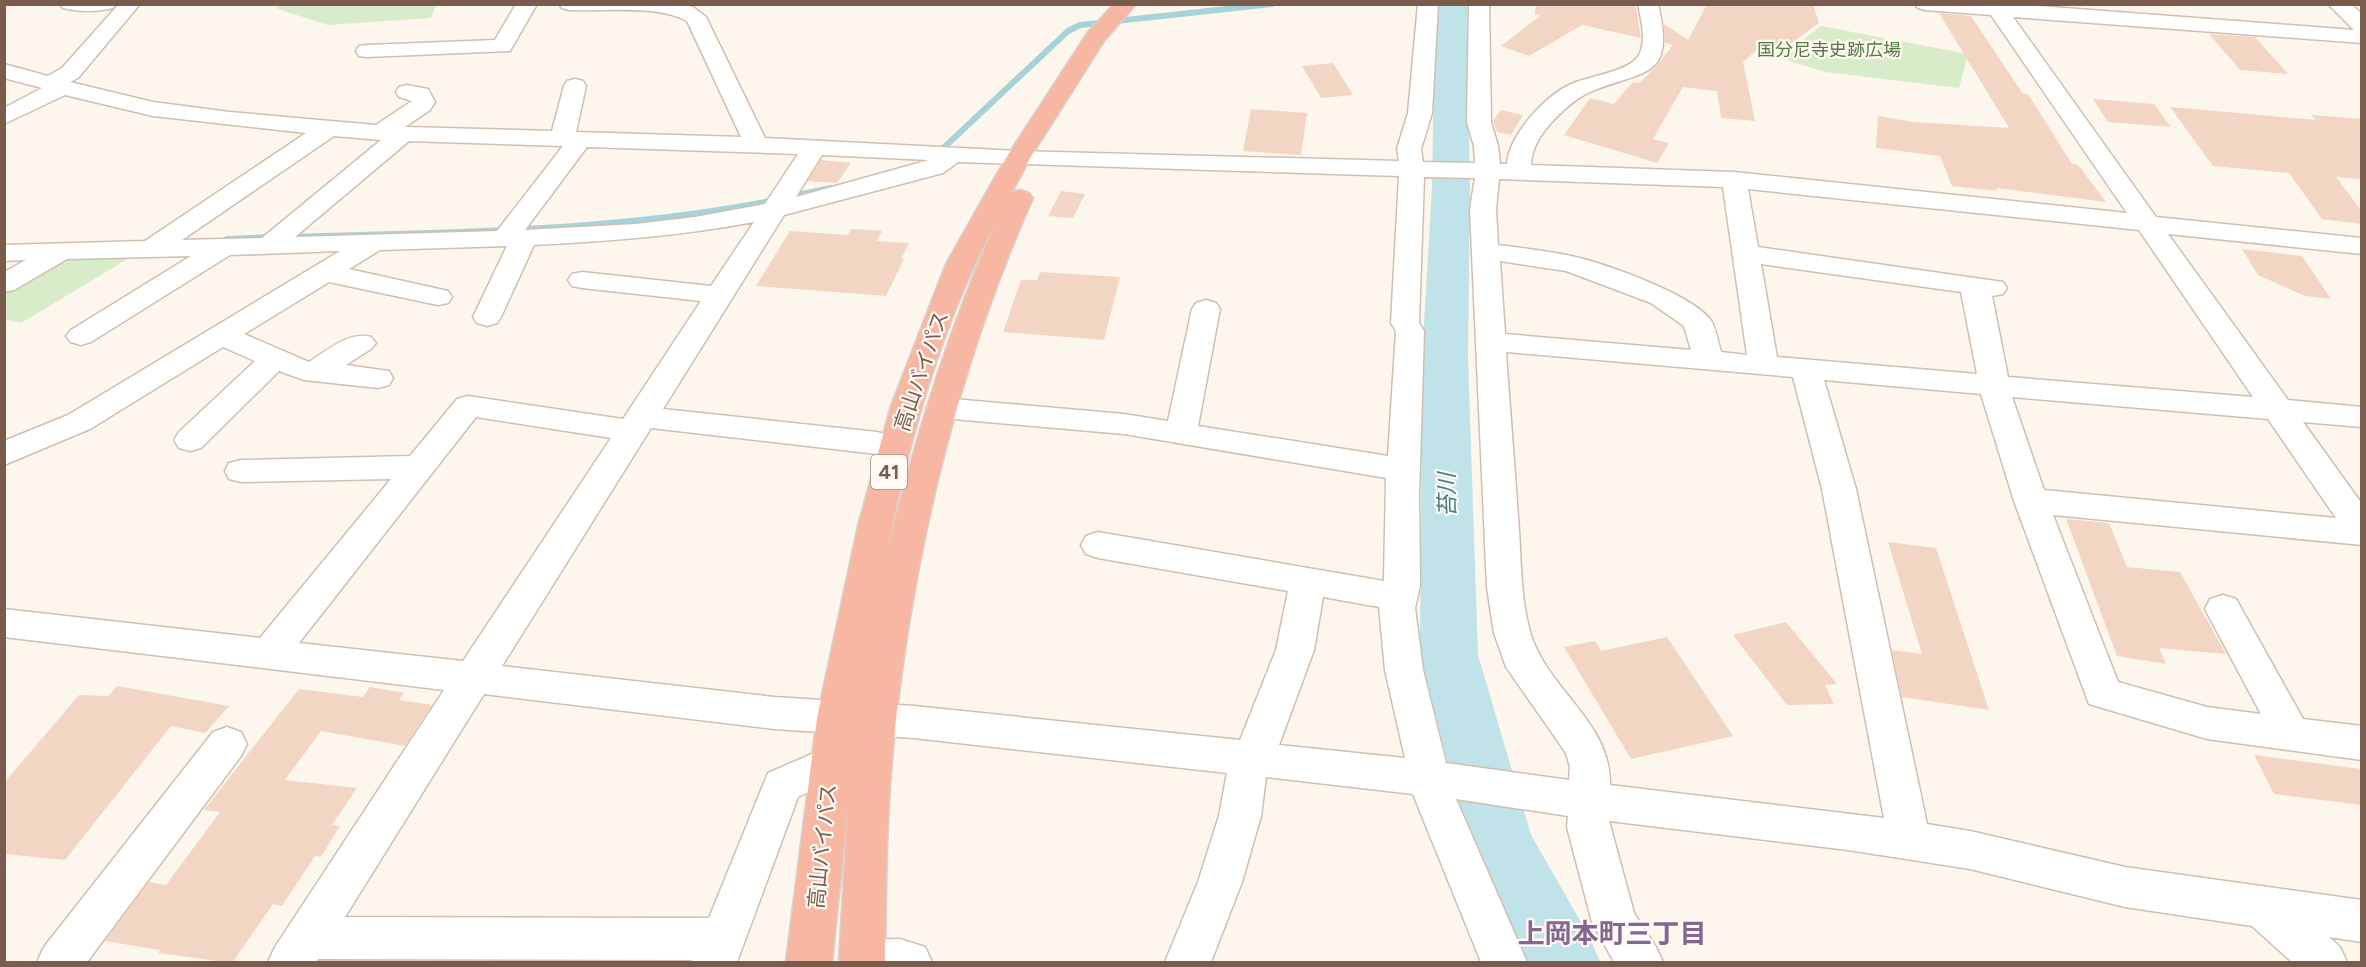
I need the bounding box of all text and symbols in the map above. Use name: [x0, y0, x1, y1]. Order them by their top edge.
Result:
park label: 国分尼寺史跡広場: [1757, 39, 1901, 61]
street label: 高山バイパス: [889, 308, 953, 434]
road number: 41: [871, 455, 907, 489]
water label: 苔川: [1433, 471, 1461, 517]
street label: 高山バイパス: [803, 782, 841, 910]
district label: 上岡本町三丁目: [1518, 917, 1707, 950]

